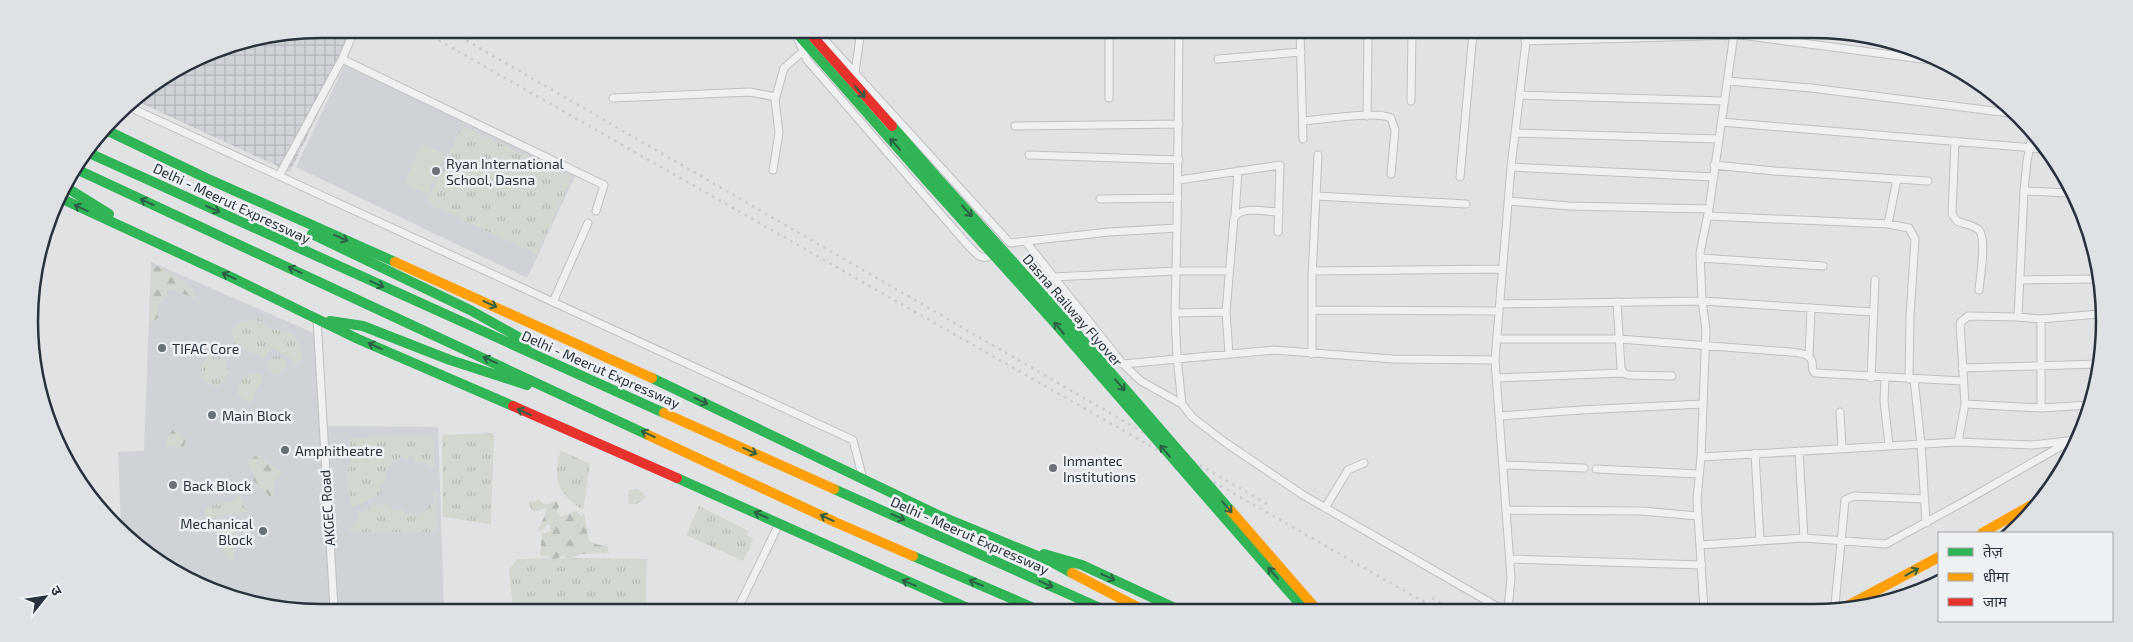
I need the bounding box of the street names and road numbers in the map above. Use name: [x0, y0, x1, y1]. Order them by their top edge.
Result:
street label: Delhi - Meerut Expressway: [151, 159, 314, 247]
street label: Dasna Railway Flyover: [1020, 250, 1127, 370]
street label: Delhi - Meerut Expressway: [519, 326, 683, 412]
street label: AKGEC Road: [316, 469, 338, 547]
street label: Delhi - Meerut Expressway: [888, 492, 1052, 578]

